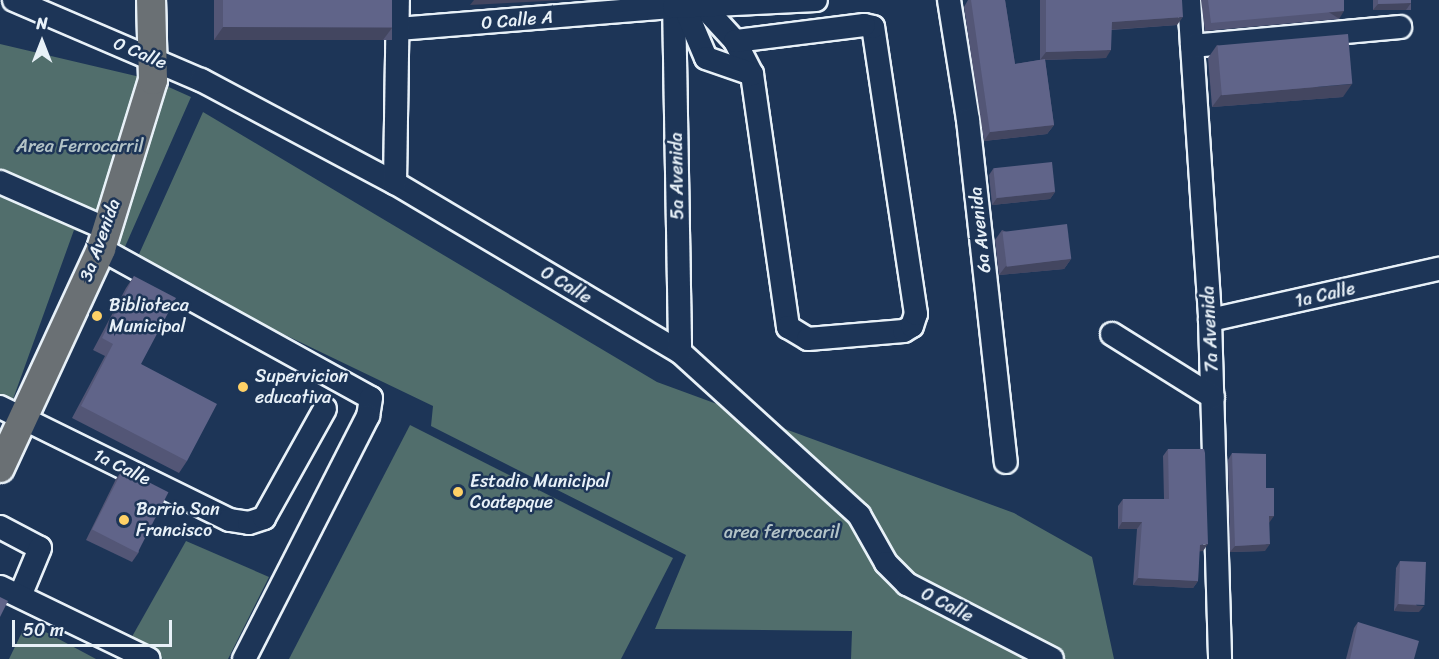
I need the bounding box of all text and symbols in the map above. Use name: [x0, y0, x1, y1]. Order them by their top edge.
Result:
street label: 0 Calle A: [480, 6, 554, 34]
text: N: [36, 9, 48, 38]
north arrow: [12, 12, 72, 72]
street label: 0 Calle: [110, 32, 170, 74]
street label: 5a Avenida: [665, 132, 689, 220]
park label: Area Ferrocarril: [16, 135, 144, 157]
street label: 6a Avenida: [965, 186, 995, 274]
street label: 3a Avenida: [75, 196, 125, 284]
street label: 0 Calle: [537, 261, 595, 309]
street label: 1a Calle: [1293, 278, 1357, 312]
street label: 7a Avenida: [1197, 285, 1223, 373]
place label: Biblioteca Municipal: [109, 295, 189, 338]
marker: Biblioteca Municipal: [90, 309, 104, 323]
place label: Supervicion educativa: [255, 366, 348, 409]
marker: Supervicion educativa: [236, 380, 250, 394]
street label: 1a Calle: [90, 444, 154, 490]
place label: Estadio Municipal Coatepque: [470, 471, 610, 514]
marker: Estadio Municipal Coatepque: [451, 485, 465, 499]
place label: Barrio San Francisco: [136, 499, 220, 542]
marker: Barrio San Francisco: [117, 513, 131, 527]
park label: area ferrocaril: [724, 521, 840, 543]
street label: 0 Calle: [917, 583, 977, 627]
scale bar: [15, 608, 176, 646]
text: 50 m: [23, 614, 64, 646]

